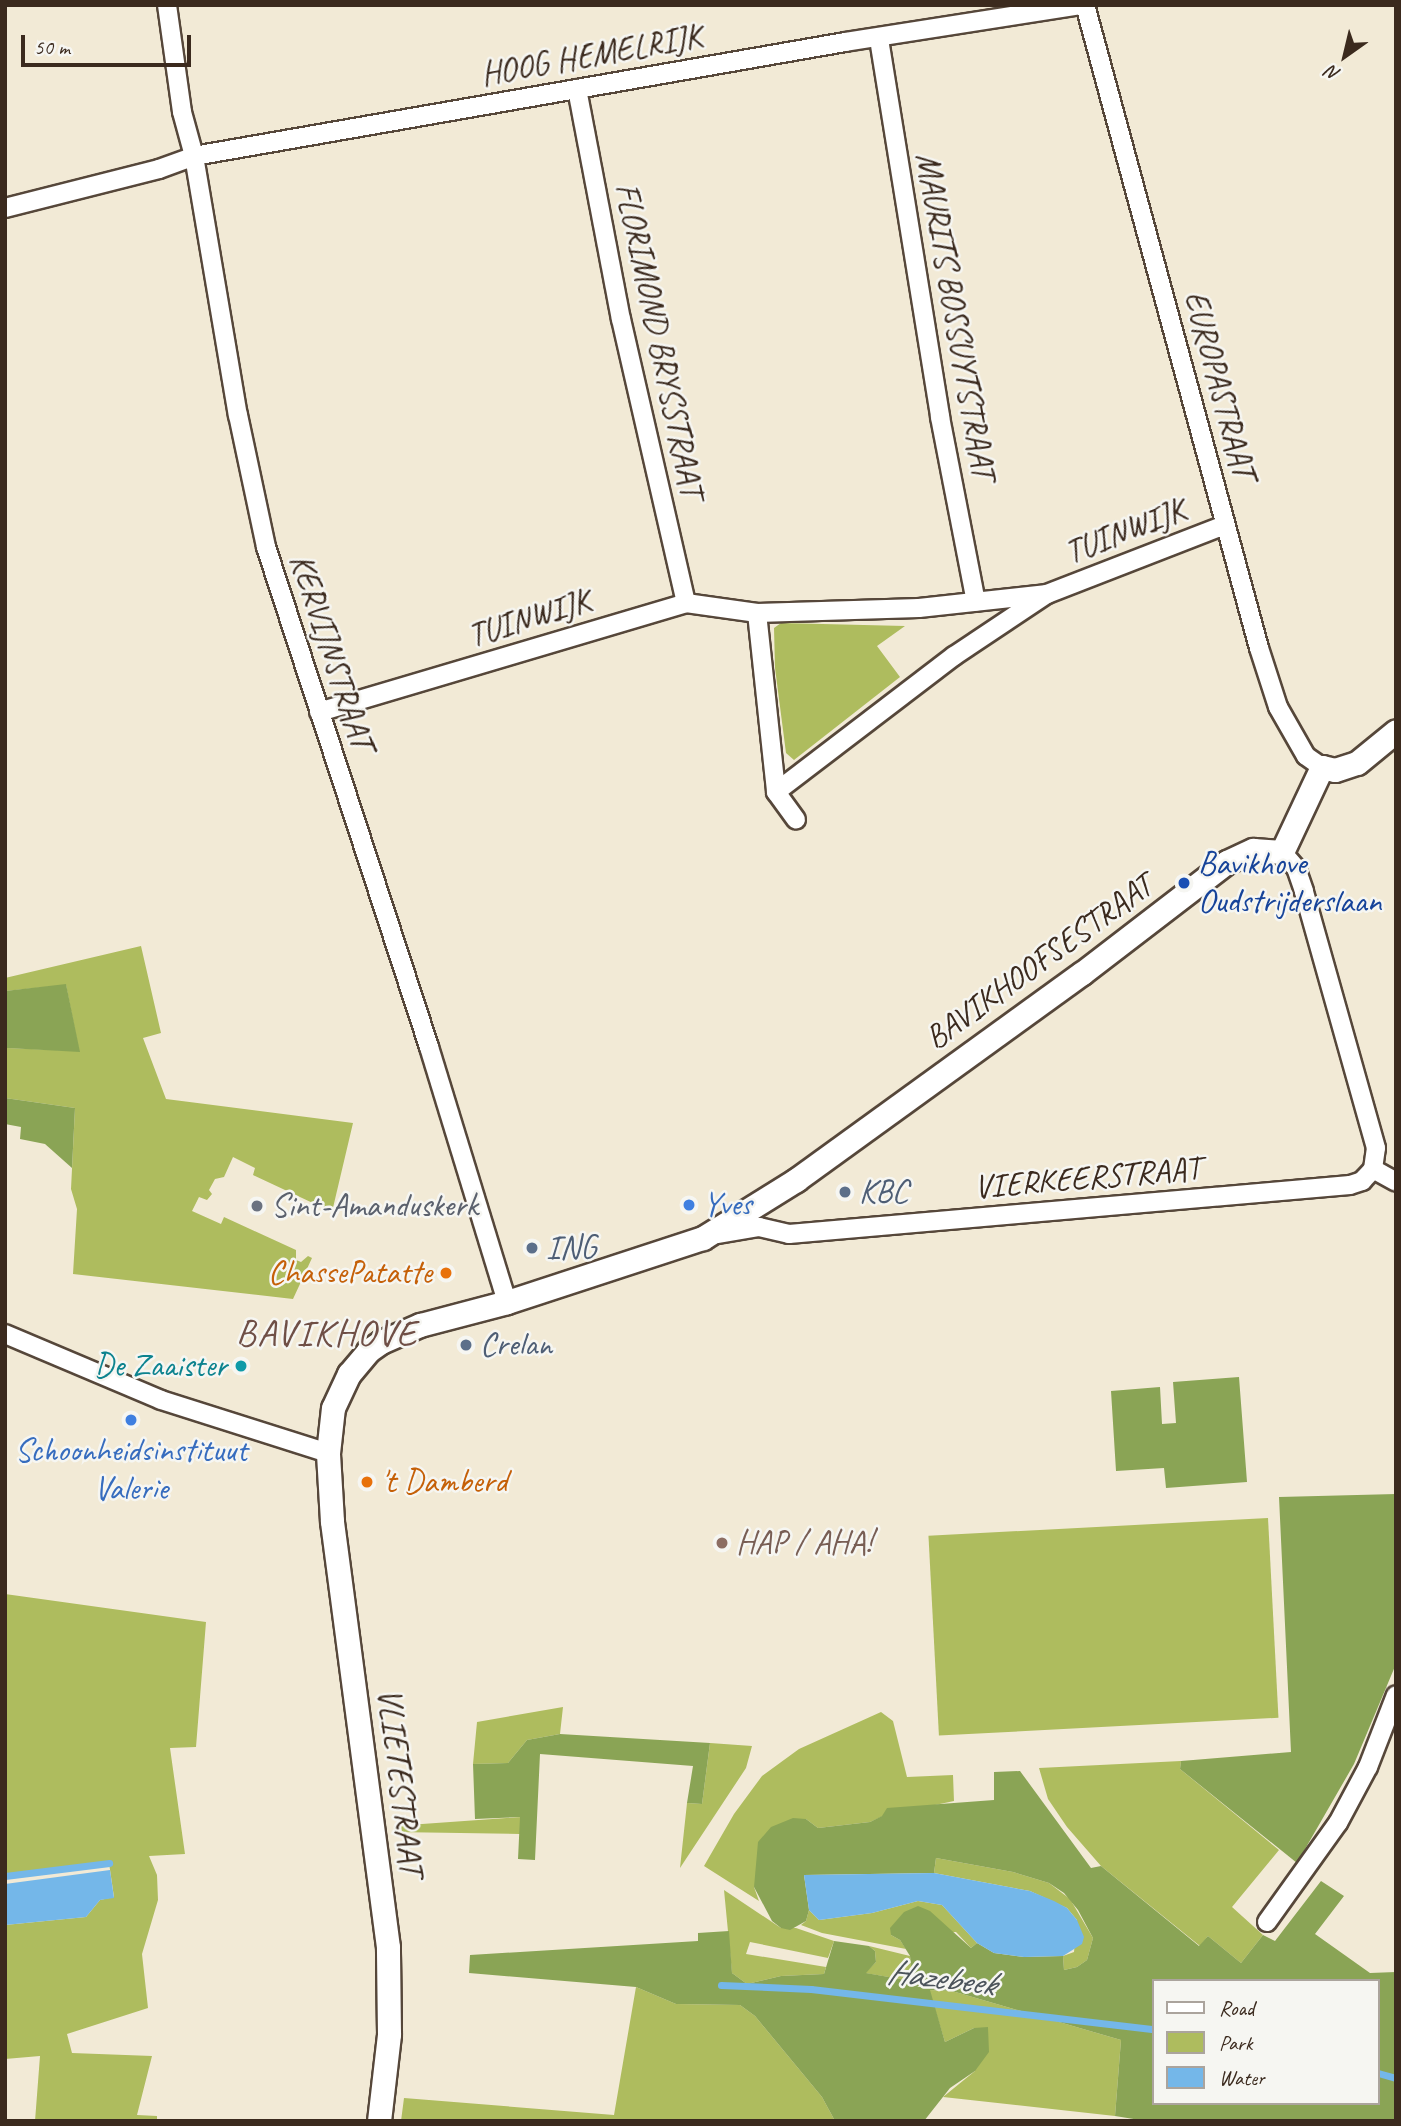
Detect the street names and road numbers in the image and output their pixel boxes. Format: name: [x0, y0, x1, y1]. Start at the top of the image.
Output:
street label: HOOG HEMELRIJK: [477, 17, 705, 95]
street label: MAURITS BOSSUYTSTRAAT: [907, 150, 1003, 482]
street label: FLORIMOND BRYSSTRAAT: [606, 179, 712, 501]
street label: EUROPASTRAAT: [1175, 287, 1263, 483]
street label: TUINWIJK: [1059, 491, 1191, 573]
street label: KERVIJNSTRAAT: [281, 549, 381, 755]
street label: TUINWIJK: [463, 582, 595, 656]
street label: BAVIKHOOFSESTRAAT: [917, 866, 1161, 1058]
street label: VIERKEERSTRAAT: [972, 1148, 1202, 1208]
street label: VLIETESTRAAT: [369, 1686, 431, 1878]

